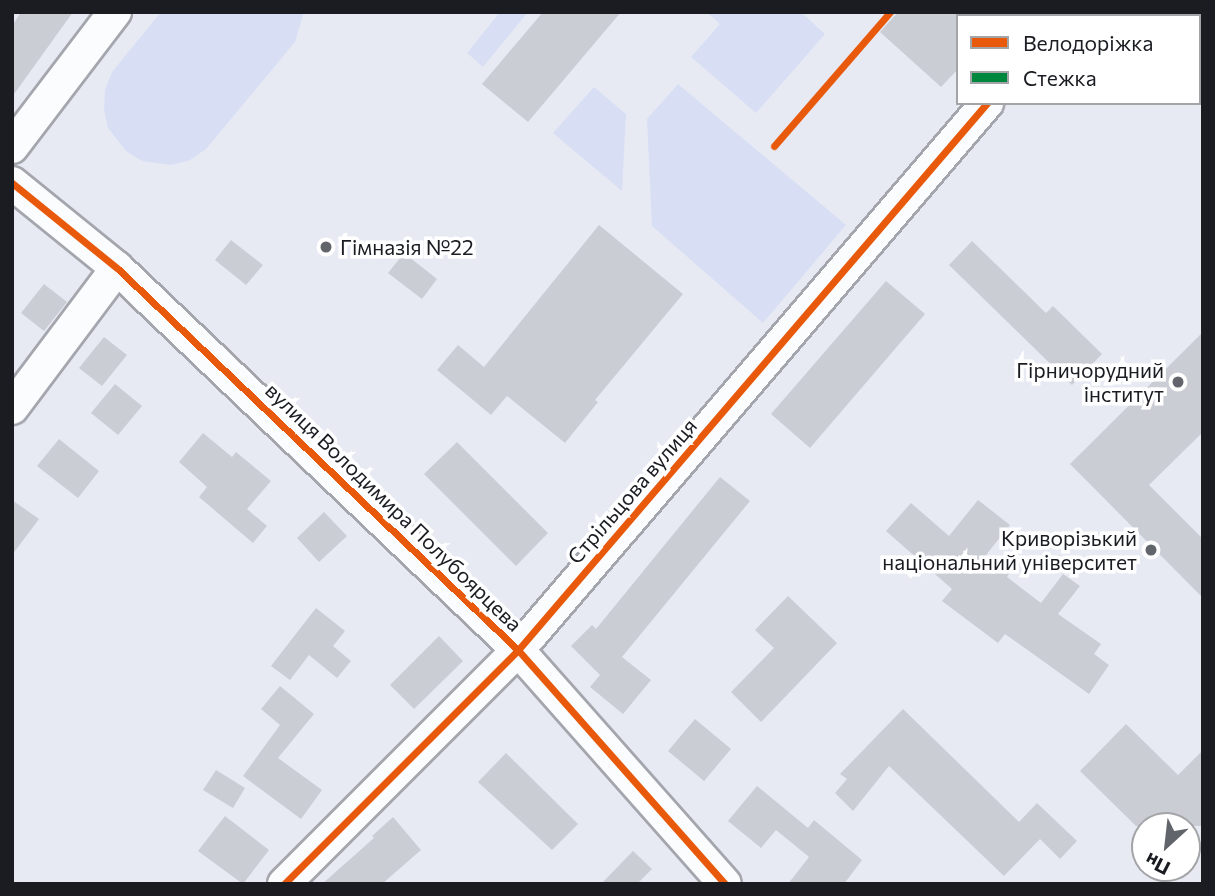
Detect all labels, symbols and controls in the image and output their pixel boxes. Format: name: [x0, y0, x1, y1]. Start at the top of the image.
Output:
legend: [956, 14, 1201, 105]
text: Велодоріжка: [1023, 30, 1153, 55]
text: Стежка: [1023, 65, 1097, 90]
place label: Гімназія №22: [340, 234, 474, 260]
marker: Гімназія №22: [318, 239, 334, 255]
place label: Гірничорудний інститут: [1016, 357, 1164, 407]
marker: Гірничорудний інститут: [1170, 374, 1186, 390]
street label: вулиця Володимира Полубоярцева: [261, 378, 527, 636]
street label: Стрільцова вулиця: [562, 413, 702, 569]
place label: Криворізький національний університет: [882, 525, 1137, 575]
marker: Криворізький національний університет: [1143, 542, 1159, 558]
north arrow: [1131, 812, 1201, 882]
text: Пн: [1141, 848, 1174, 880]

